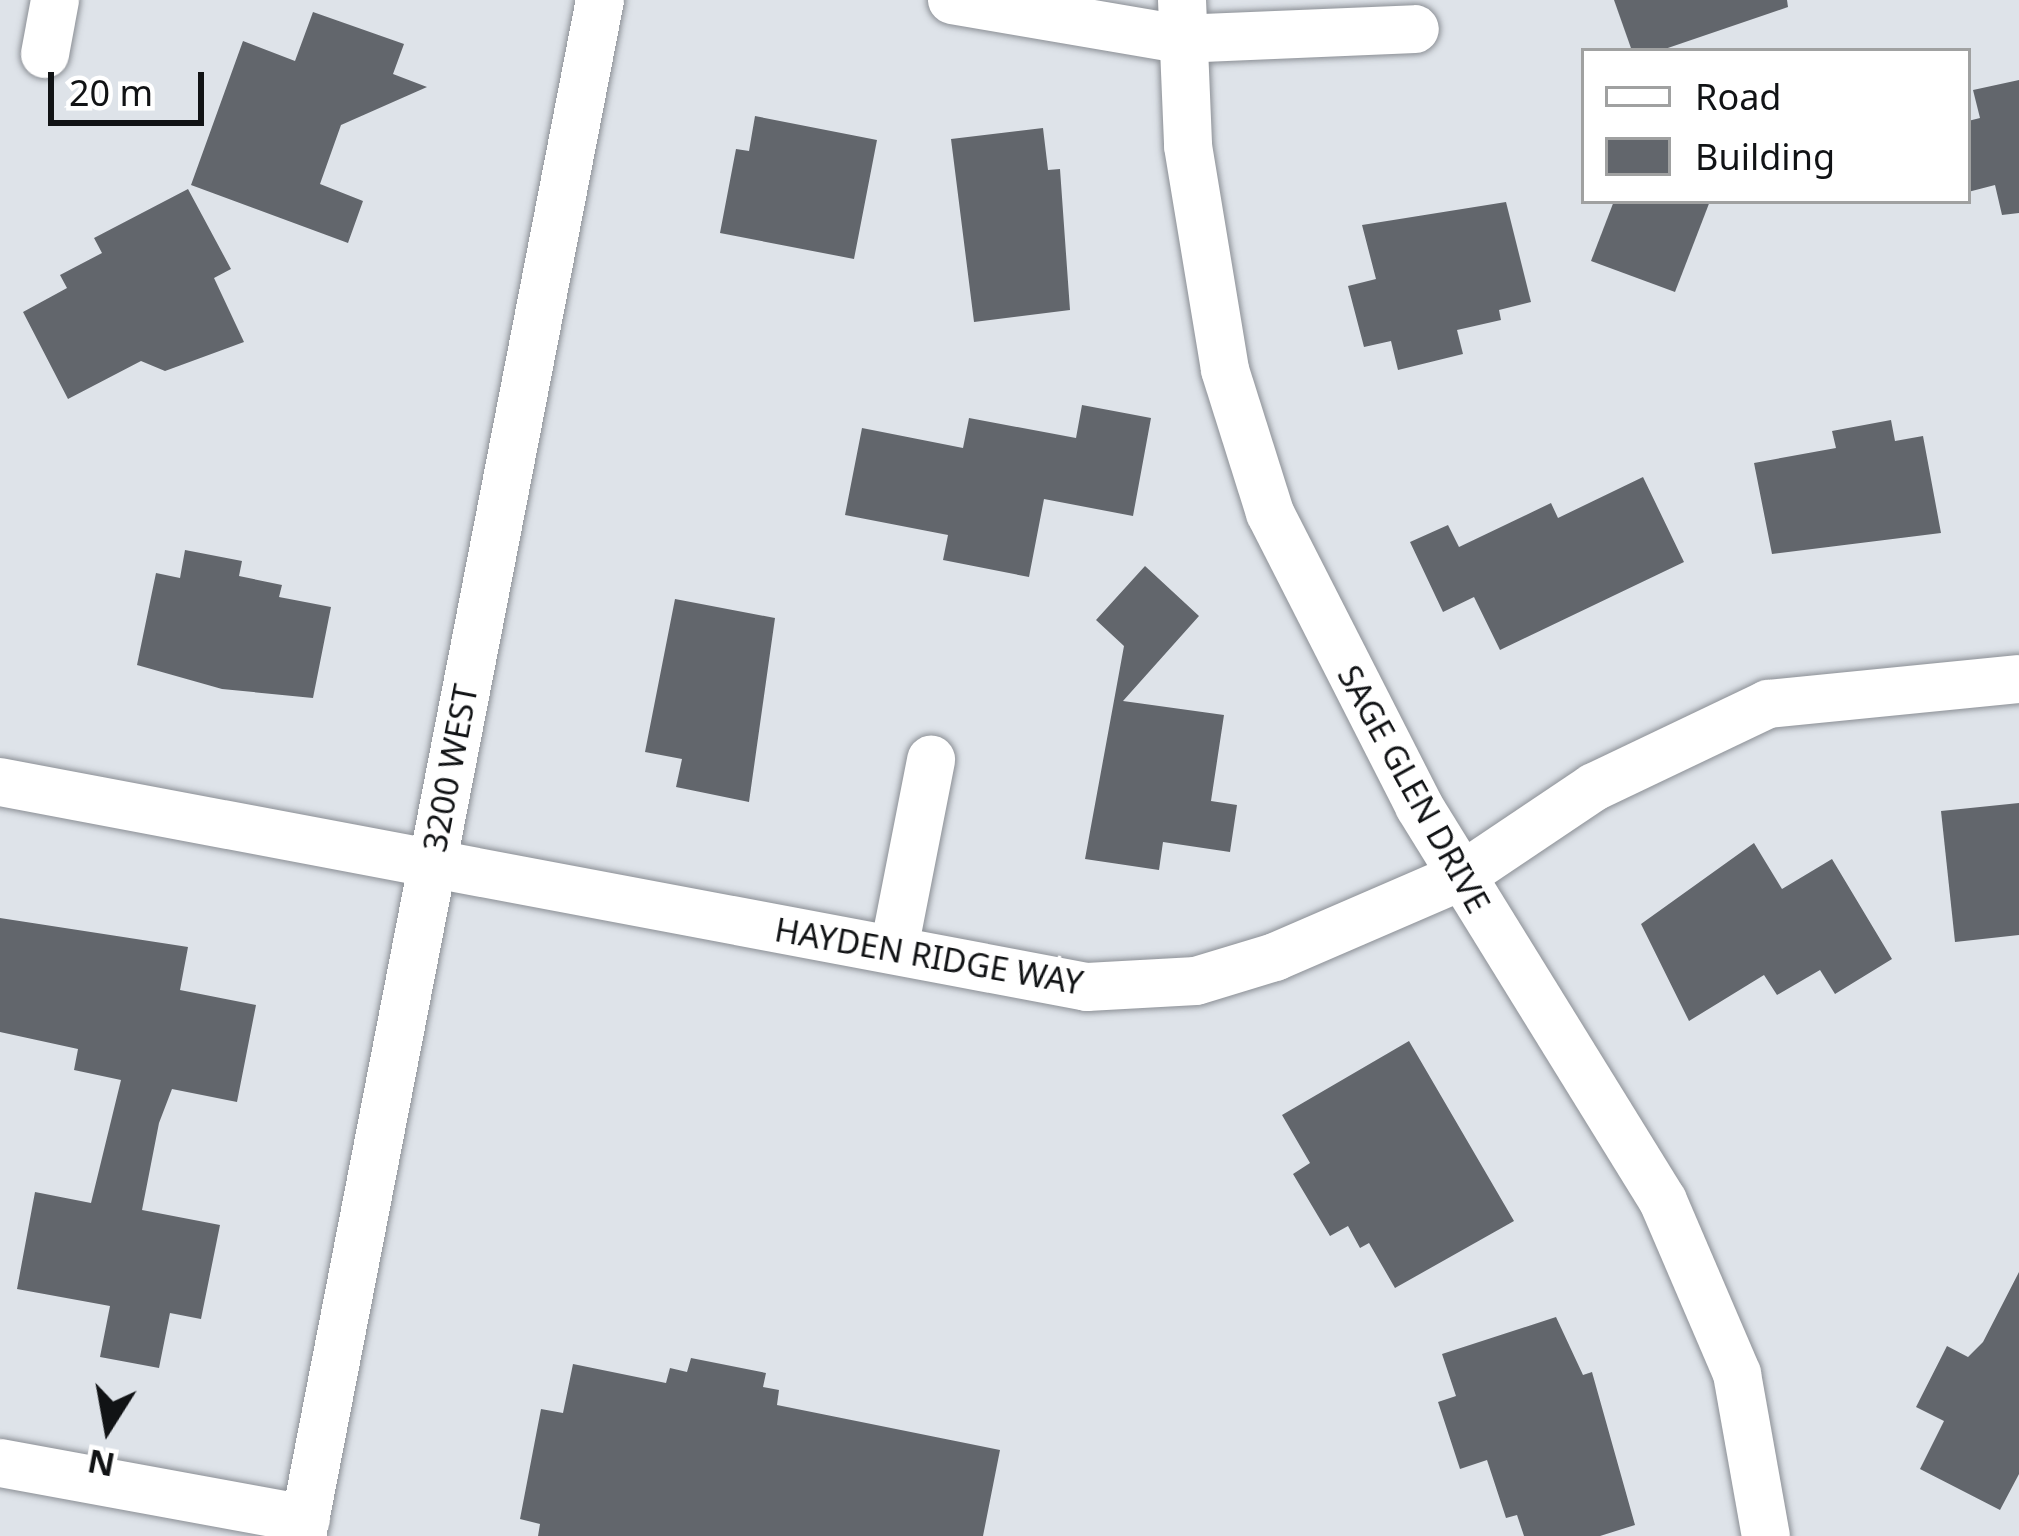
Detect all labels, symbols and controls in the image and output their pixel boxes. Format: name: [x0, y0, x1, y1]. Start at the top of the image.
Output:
scale bar: [54, 48, 210, 122]
legend: [1581, 48, 1971, 204]
text: 20 m: [69, 68, 153, 117]
text: Road: [1695, 72, 1782, 121]
text: Building: [1695, 132, 1835, 181]
street label: SAGE GLEN DRIVE: [1330, 658, 1498, 920]
street label: 3200 WEST: [414, 681, 486, 855]
street label: HAYDEN RIDGE WAY: [772, 909, 1086, 1003]
north arrow: [48, 1368, 168, 1488]
text: N: [84, 1439, 119, 1488]

